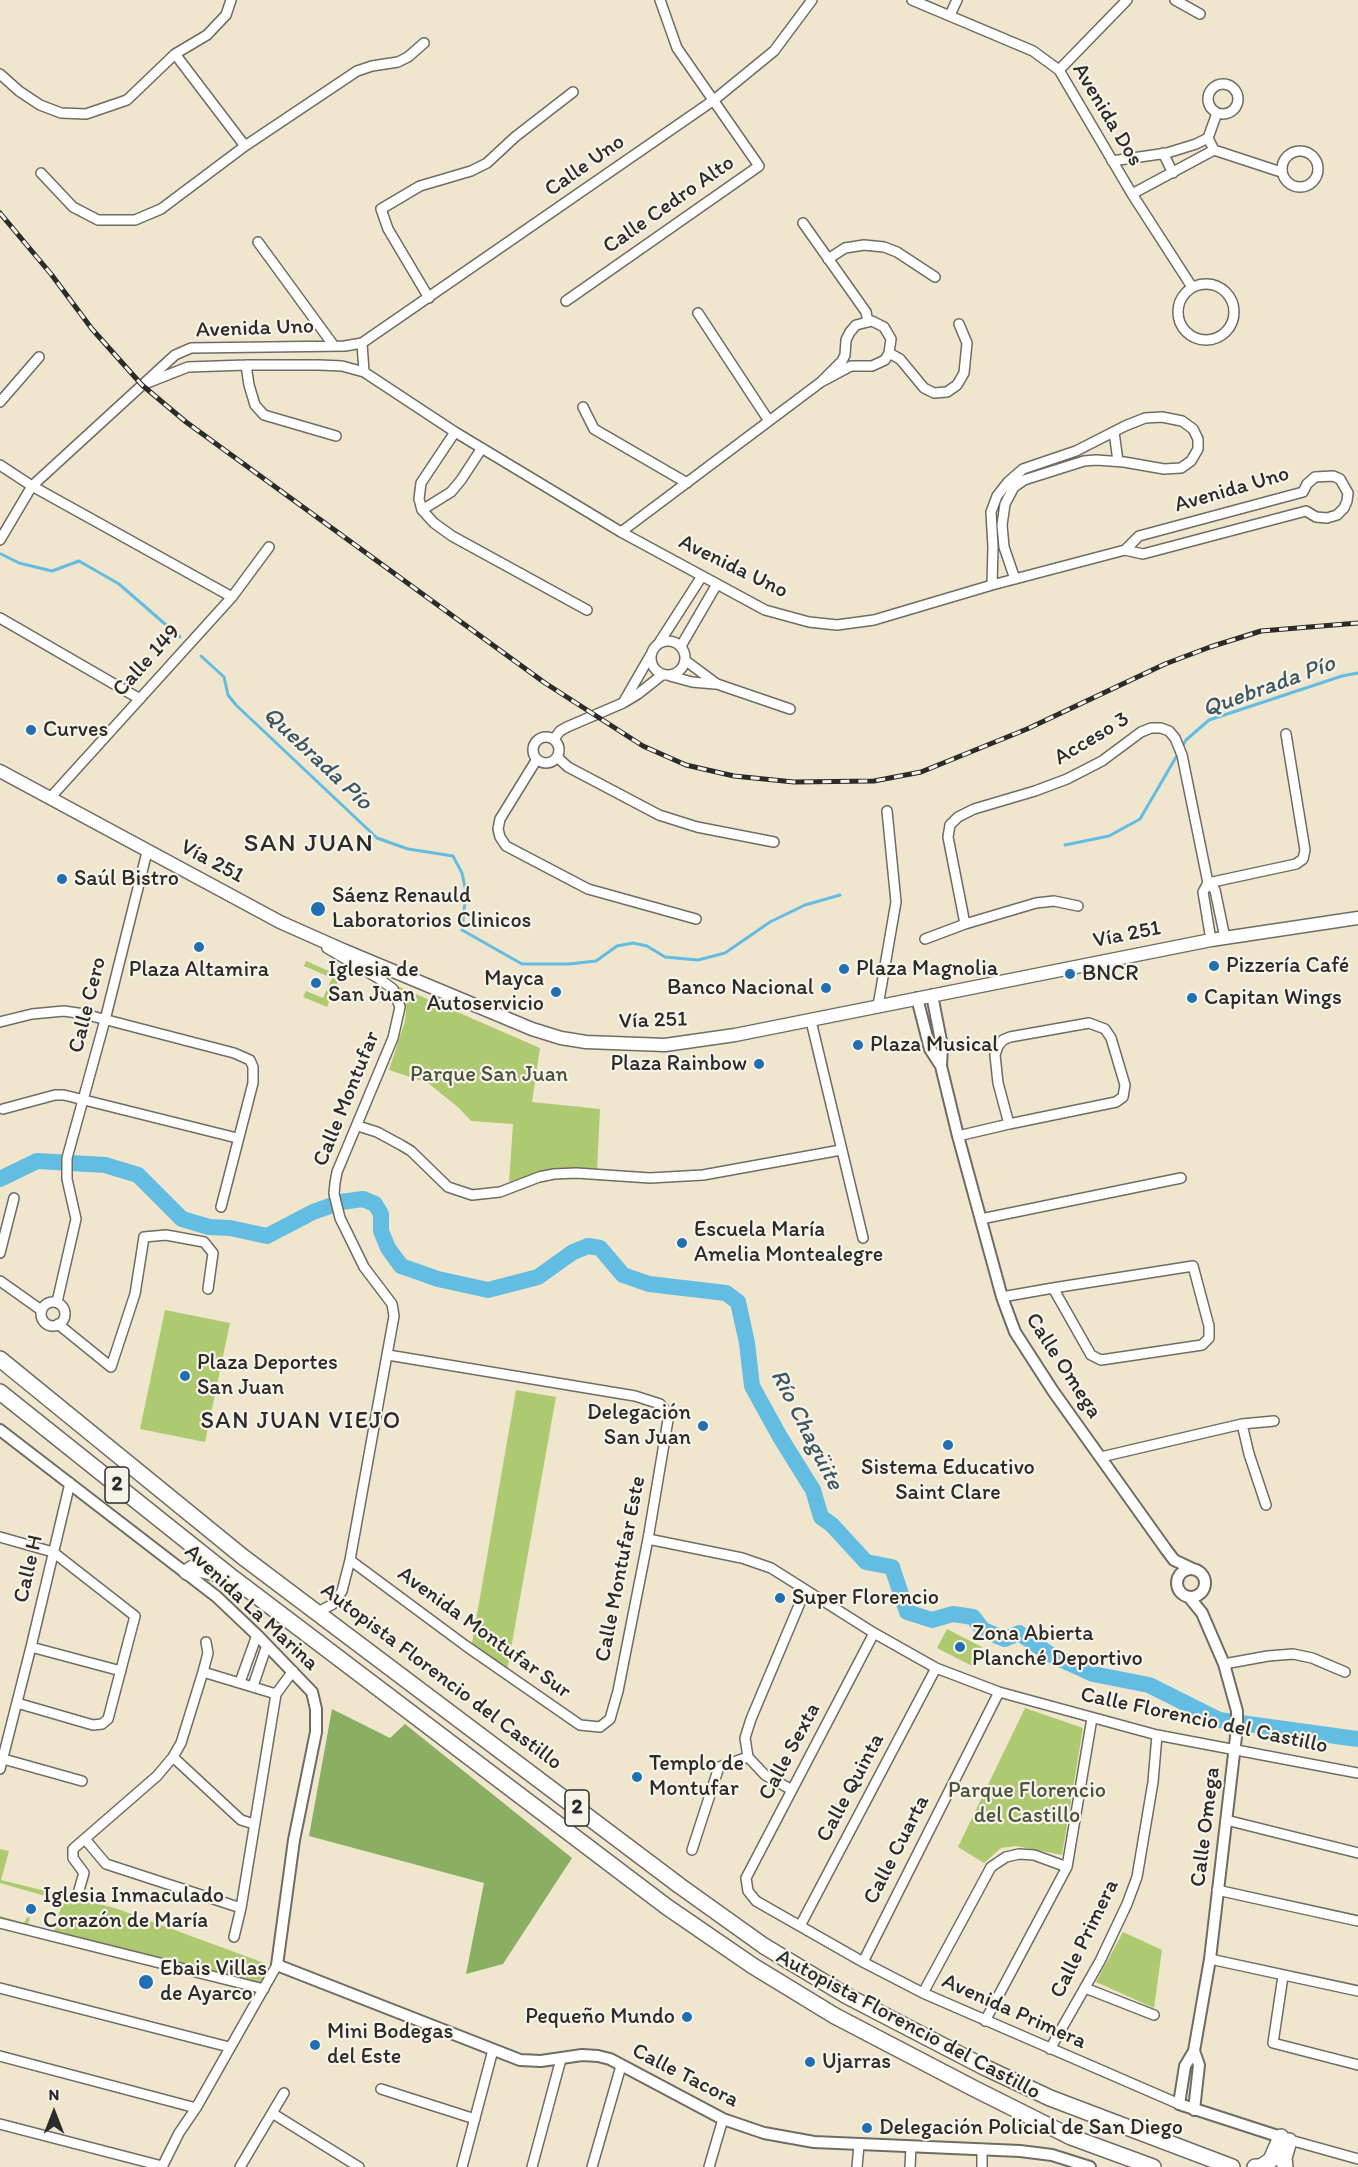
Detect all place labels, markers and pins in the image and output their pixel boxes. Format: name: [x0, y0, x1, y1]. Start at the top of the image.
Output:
place label: Curves: [43, 717, 108, 743]
marker: Curves: [24, 723, 38, 737]
place label: Saúl Bistro: [74, 866, 179, 892]
marker: Saúl Bistro: [55, 872, 69, 886]
place label: Sáenz Renauld Laboratorios Clinicos: [332, 883, 531, 934]
marker: Sáenz Renauld Laboratorios Clinicos: [309, 900, 327, 918]
marker: Plaza Altamira: [192, 940, 206, 954]
place label: Pizzería Café: [1226, 953, 1349, 979]
place label: Plaza Magnolia: [856, 956, 998, 982]
place label: Plaza Altamira: [129, 957, 269, 983]
place label: Iglesia de San Juan: [328, 957, 419, 1008]
marker: Pizzería Café: [1207, 959, 1221, 973]
place label: BNCR: [1082, 961, 1138, 987]
marker: Plaza Magnolia: [837, 962, 851, 976]
place label: Mayca Autoservicio: [427, 966, 544, 1017]
marker: BNCR: [1063, 967, 1077, 981]
place label: Banco Nacional: [667, 975, 814, 1001]
marker: Iglesia de San Juan: [309, 976, 323, 990]
marker: Banco Nacional: [819, 981, 833, 995]
marker: Mayca Autoservicio: [549, 985, 563, 999]
place label: Capitan Wings: [1204, 985, 1342, 1011]
marker: Capitan Wings: [1185, 991, 1199, 1005]
place label: Plaza Musical: [870, 1032, 999, 1058]
marker: Plaza Musical: [851, 1038, 865, 1052]
place label: Plaza Rainbow: [611, 1051, 747, 1077]
marker: Plaza Rainbow: [752, 1057, 766, 1071]
place label: Escuela María Amelia Montealegre: [694, 1217, 883, 1268]
marker: Escuela María Amelia Montealegre: [675, 1236, 689, 1250]
place label: Plaza Deportes San Juan: [197, 1350, 338, 1402]
marker: Plaza Deportes San Juan: [178, 1369, 192, 1383]
place label: Delegación San Juan: [587, 1400, 691, 1452]
marker: Delegación San Juan: [696, 1419, 710, 1433]
marker: Sistema Educativo Saint Clare: [941, 1438, 955, 1452]
place label: Sistema Educativo Saint Clare: [861, 1455, 1035, 1506]
place label: Super Florencio: [792, 1585, 939, 1611]
marker: Super Florencio: [773, 1591, 787, 1605]
place label: Zona Abierta Planché Deportivo: [972, 1621, 1143, 1672]
marker: Zona Abierta Planché Deportivo: [953, 1640, 967, 1654]
place label: Templo de Montufar: [649, 1751, 744, 1802]
marker: Templo de Montufar: [630, 1770, 644, 1784]
place label: Iglesia Inmaculado Corazón de María: [43, 1883, 224, 1934]
marker: Iglesia Inmaculado Corazón de María: [24, 1902, 38, 1916]
place label: Ebais Villas de Ayarco: [160, 1956, 267, 2008]
marker: Ebais Villas de Ayarco: [137, 1973, 155, 1991]
place label: Pequeño Mundo: [525, 2004, 675, 2030]
marker: Pequeño Mundo: [680, 2010, 694, 2024]
place label: Mini Bodegas del Este: [327, 2019, 453, 2070]
marker: Mini Bodegas del Este: [308, 2038, 322, 2052]
place label: Ujarras: [822, 2049, 891, 2075]
marker: Ujarras: [803, 2055, 817, 2069]
place label: Delegación Policial de San Diego: [879, 2115, 1183, 2141]
marker: Delegación Policial de San Diego: [860, 2121, 874, 2135]

